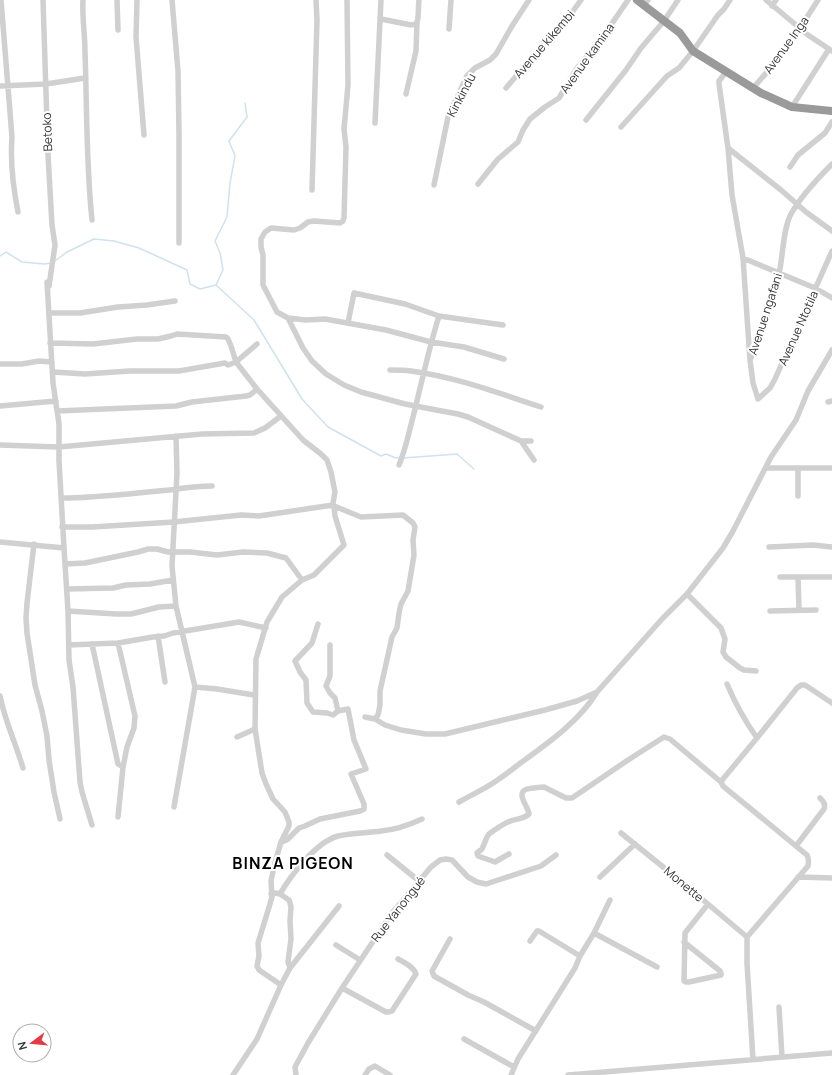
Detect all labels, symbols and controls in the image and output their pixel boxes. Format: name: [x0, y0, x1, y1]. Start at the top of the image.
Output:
street label: Avenue kikembi: [510, 6, 578, 82]
street label: Avenue Inga: [759, 13, 813, 77]
street label: Avenue kamina: [556, 19, 618, 97]
street label: Kinkindu: [442, 70, 480, 120]
street label: Betoko: [38, 112, 56, 152]
street label: Avenue ngafani: [744, 271, 786, 357]
street label: Avenue Ntotila: [774, 288, 822, 368]
district label: BINZA PIGEON: [232, 852, 354, 874]
street label: Monette: [660, 862, 708, 906]
street label: Rue Yanongué: [367, 873, 429, 945]
north arrow: [12, 1023, 52, 1063]
text: N: [14, 1040, 30, 1052]

